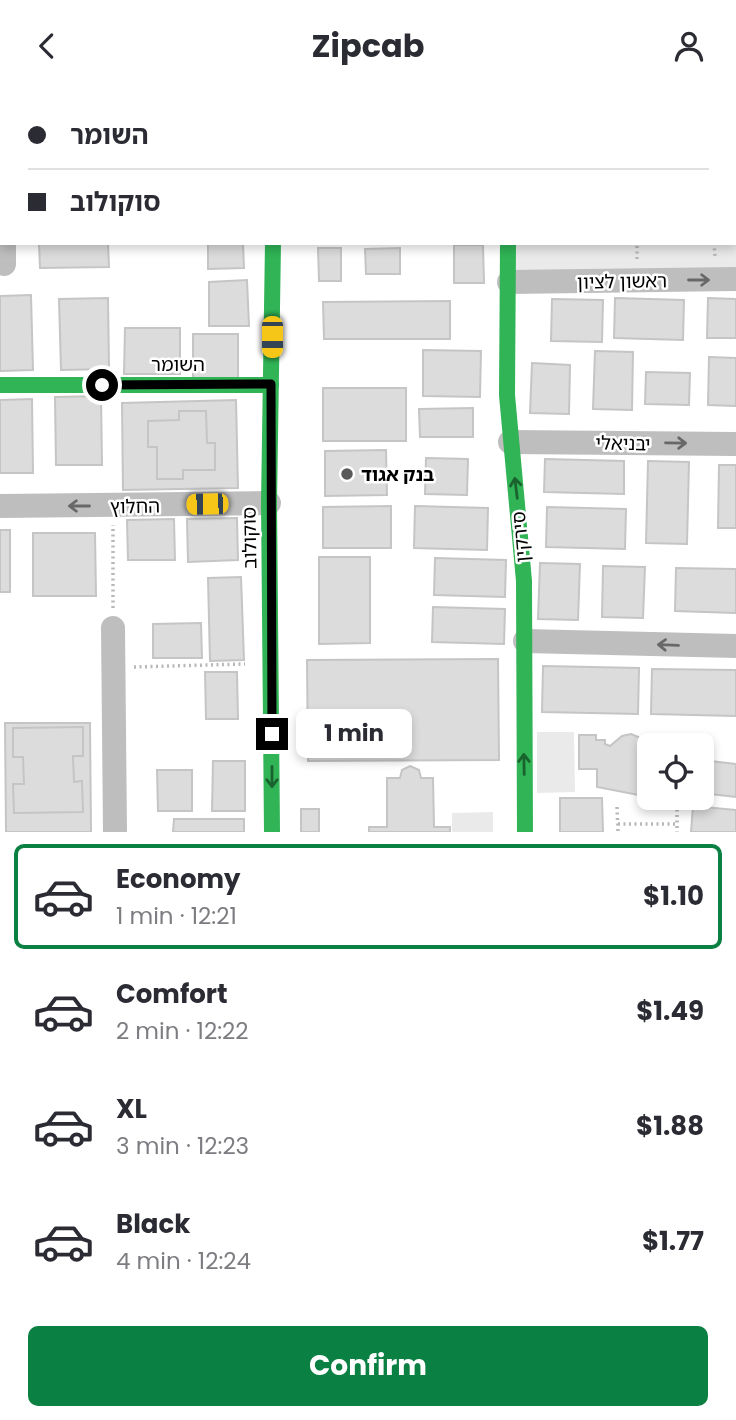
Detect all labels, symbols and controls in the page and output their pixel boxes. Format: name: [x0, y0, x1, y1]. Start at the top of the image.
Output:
text: Zipcab: [311, 23, 425, 68]
icon: back: [28, 27, 66, 65]
icon: person: [670, 27, 708, 65]
text: השומר: [70, 117, 149, 153]
text: סוקולוב: [70, 184, 161, 220]
street label: ראשון לציון: [577, 267, 667, 296]
one-way arrow: [688, 273, 711, 287]
car: [262, 316, 283, 358]
street label: השומר: [151, 351, 205, 378]
route start: [86, 369, 118, 401]
street label: יבניאלי: [595, 430, 651, 457]
one-way arrow: [664, 437, 687, 450]
place label: בנק אגוד: [361, 461, 434, 488]
marker: בנק אגוד: [339, 466, 355, 482]
one-way arrow: [509, 477, 522, 500]
street label: החלוץ: [110, 493, 160, 520]
car: [186, 493, 229, 515]
one-way arrow: [67, 500, 90, 513]
street label: סוקולוב: [235, 507, 264, 569]
street label: סירקין: [505, 510, 536, 564]
one-way arrow: [657, 638, 680, 651]
callout: 1 min: [296, 709, 412, 759]
text: 1 min: [324, 717, 384, 749]
route end: [256, 718, 288, 750]
map controls: [637, 733, 714, 810]
button: locate: [637, 733, 714, 810]
one-way arrow: [517, 753, 531, 776]
one-way arrow: [265, 765, 279, 788]
text: Economy: [116, 861, 240, 897]
icon: car: [32, 865, 95, 928]
text: $1.10: [643, 878, 704, 914]
text: 1 min · 12:21: [116, 900, 237, 932]
text: Comfort: [116, 976, 228, 1012]
icon: car: [32, 980, 95, 1043]
text: $1.49: [636, 993, 704, 1029]
text: 2 min · 12:22: [116, 1015, 249, 1047]
text: XL: [116, 1091, 147, 1127]
icon: car: [32, 1095, 95, 1158]
text: $1.88: [636, 1108, 704, 1144]
text: 3 min · 12:23: [116, 1130, 249, 1162]
text: Black: [116, 1206, 190, 1242]
icon: car: [32, 1210, 95, 1273]
text: $1.77: [642, 1223, 704, 1259]
text: 4 min · 12:24: [116, 1245, 251, 1277]
button: Confirm: [28, 1326, 708, 1406]

